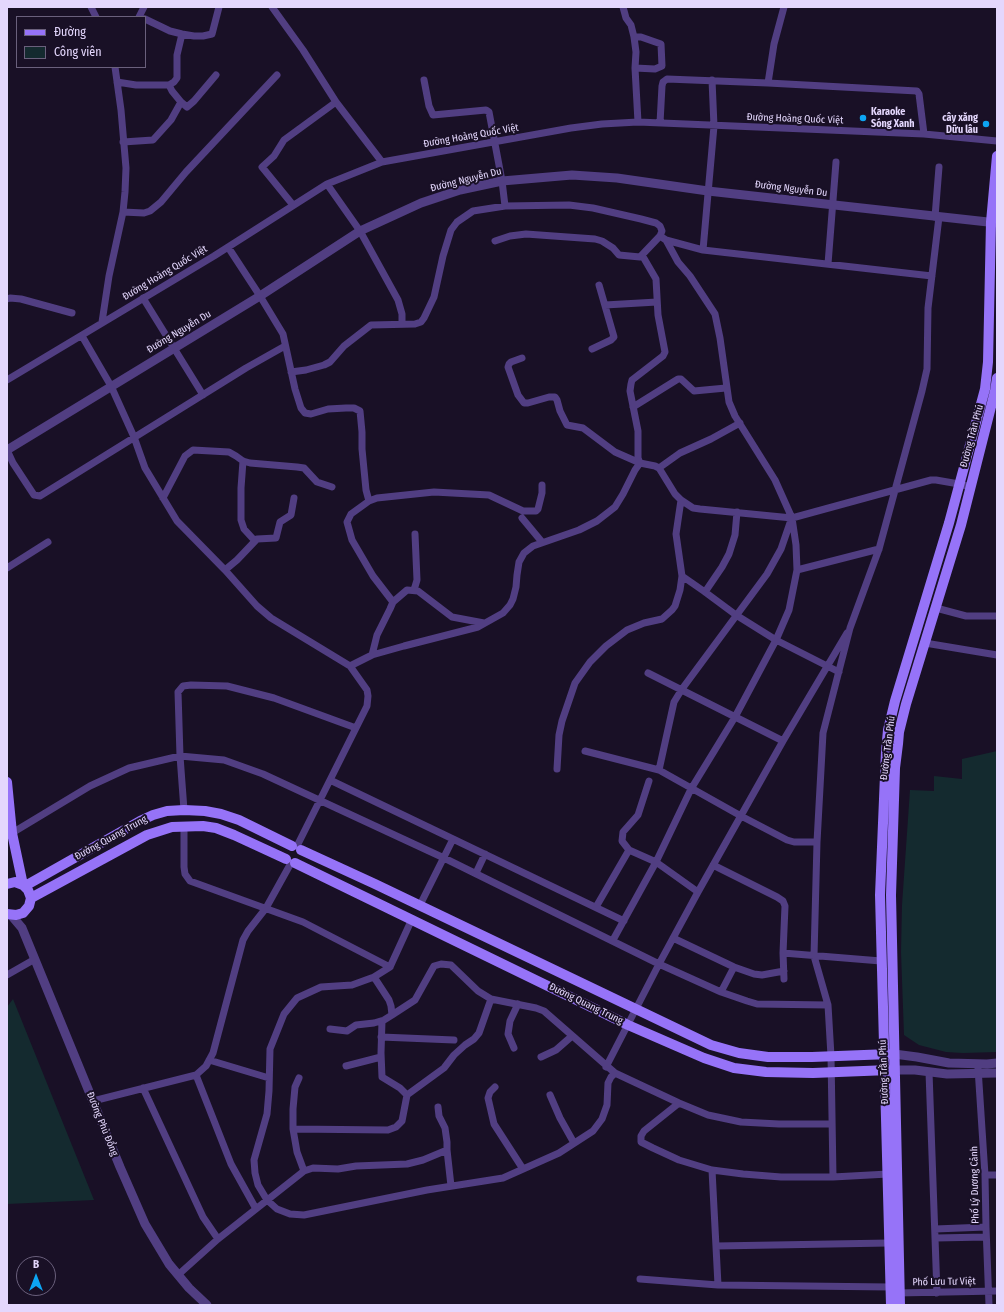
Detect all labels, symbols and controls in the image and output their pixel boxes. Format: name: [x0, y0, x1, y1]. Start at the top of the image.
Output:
legend: [16, 16, 146, 68]
text: Đường: [54, 25, 86, 39]
text: Công viên: [54, 45, 102, 59]
place label: Karaoke Sóng Xanh: [871, 106, 914, 130]
street label: Đường Hoàng Quốc Việt: [746, 111, 844, 127]
place label: cây xăng Dữu lâu: [942, 112, 978, 136]
marker: Karaoke Sóng Xanh: [858, 113, 868, 123]
marker: cây xăng Dữu lâu: [981, 119, 991, 129]
street label: Đường Hoàng Quốc Việt: [422, 122, 520, 150]
street label: Đường Nguyễn Du: [429, 165, 503, 195]
street label: Đường Nguyễn Du: [754, 179, 828, 199]
street label: Đường Hoàng Quốc Việt: [120, 243, 210, 303]
street label: Đường Nguyễn Du: [145, 308, 213, 356]
street label: Đường Trần Phú: [958, 403, 986, 469]
street label: Đường Trần Phú: [878, 715, 898, 781]
street label: Đường Quang Trung: [73, 813, 149, 863]
street label: Đường Quang Trung: [547, 981, 625, 1027]
street label: Đường Trần Phú: [877, 1040, 891, 1104]
street label: Đường Phù Đổng: [84, 1090, 120, 1158]
street label: Phố Lý Dương Cảnh: [968, 1146, 982, 1224]
north arrow: [16, 1256, 56, 1296]
text: B: [33, 1258, 39, 1271]
street label: Phố Lưu Tư Việt: [912, 1275, 976, 1289]

